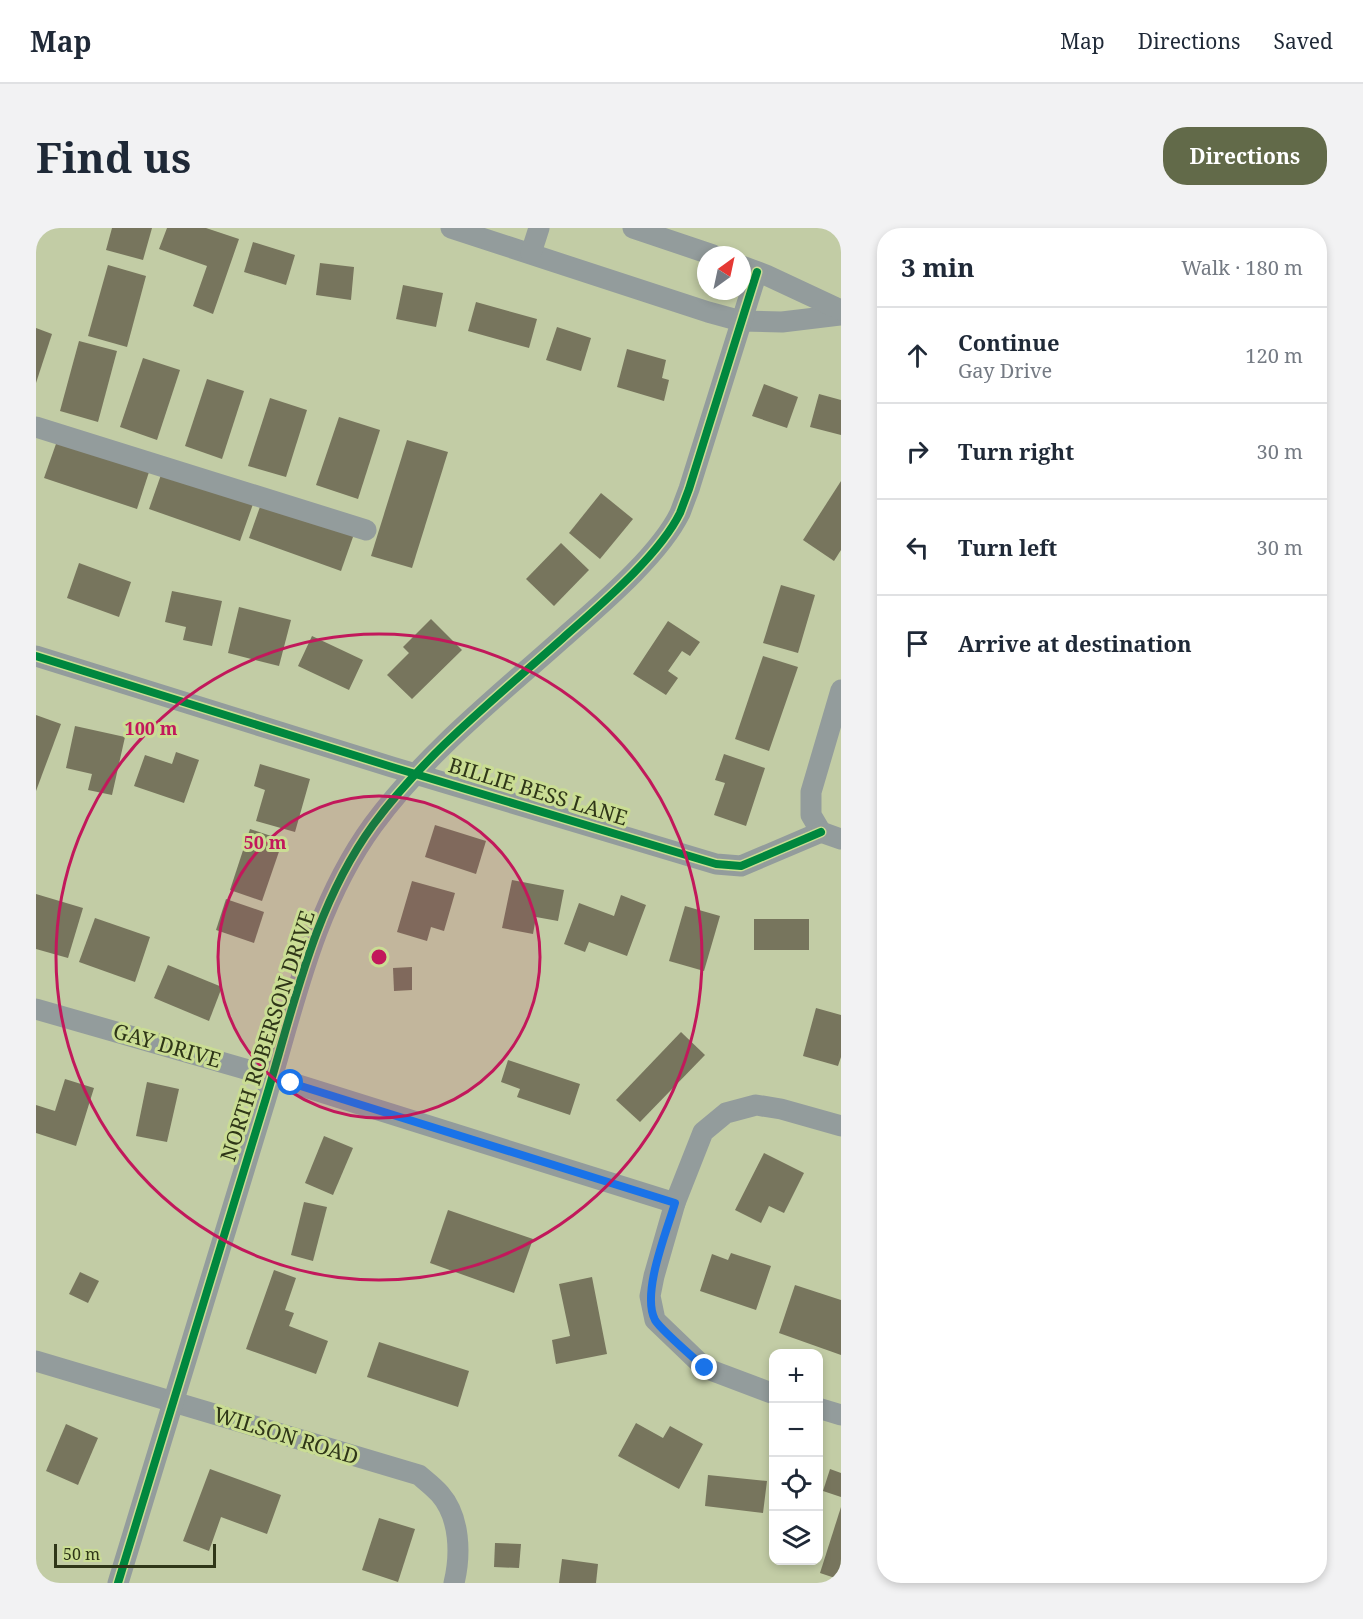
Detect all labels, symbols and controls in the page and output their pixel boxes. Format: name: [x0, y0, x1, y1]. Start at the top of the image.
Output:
text: Map: [30, 22, 92, 60]
text: Map: [1060, 27, 1105, 55]
text: Directions: [1138, 27, 1240, 55]
text: Saved: [1273, 27, 1333, 55]
button: Directions: [1163, 127, 1327, 185]
text: Find us: [36, 128, 191, 185]
north arrow: [697, 246, 751, 300]
text: 3 min: [901, 249, 975, 285]
text: Walk · 180 m: [1181, 254, 1303, 281]
text: Continue: [958, 327, 1060, 357]
icon: ahead: [901, 339, 934, 372]
text: 120 m: [1245, 342, 1303, 369]
text: Gay Drive: [958, 357, 1052, 384]
icon: right: [901, 435, 934, 468]
text: Turn right: [958, 436, 1074, 466]
text: 30 m: [1257, 438, 1303, 465]
icon: left: [901, 531, 934, 564]
text: Turn left: [958, 532, 1057, 562]
text: 30 m: [1257, 534, 1303, 561]
icon: arrive: [901, 627, 934, 660]
text: Arrive at destination: [958, 628, 1192, 658]
text: 100 m: [125, 716, 178, 740]
street label: BILLIE BESS LANE: [445, 750, 631, 832]
text: 50 m: [244, 830, 287, 854]
street label: NORTH ROBERSON DRIVE: [213, 907, 321, 1165]
centre of rings: [369, 947, 389, 967]
street label: GAY DRIVE: [110, 1016, 224, 1074]
route start: [277, 1069, 303, 1095]
map controls: [769, 1349, 823, 1565]
button: +: [769, 1349, 823, 1403]
route end: [691, 1354, 717, 1380]
street label: WILSON ROAD: [211, 1400, 362, 1470]
button: −: [769, 1403, 823, 1457]
button: locate: [769, 1457, 823, 1511]
button: layers: [769, 1511, 823, 1565]
scale bar: [54, 1541, 216, 1568]
text: 50 m: [63, 1543, 100, 1565]

